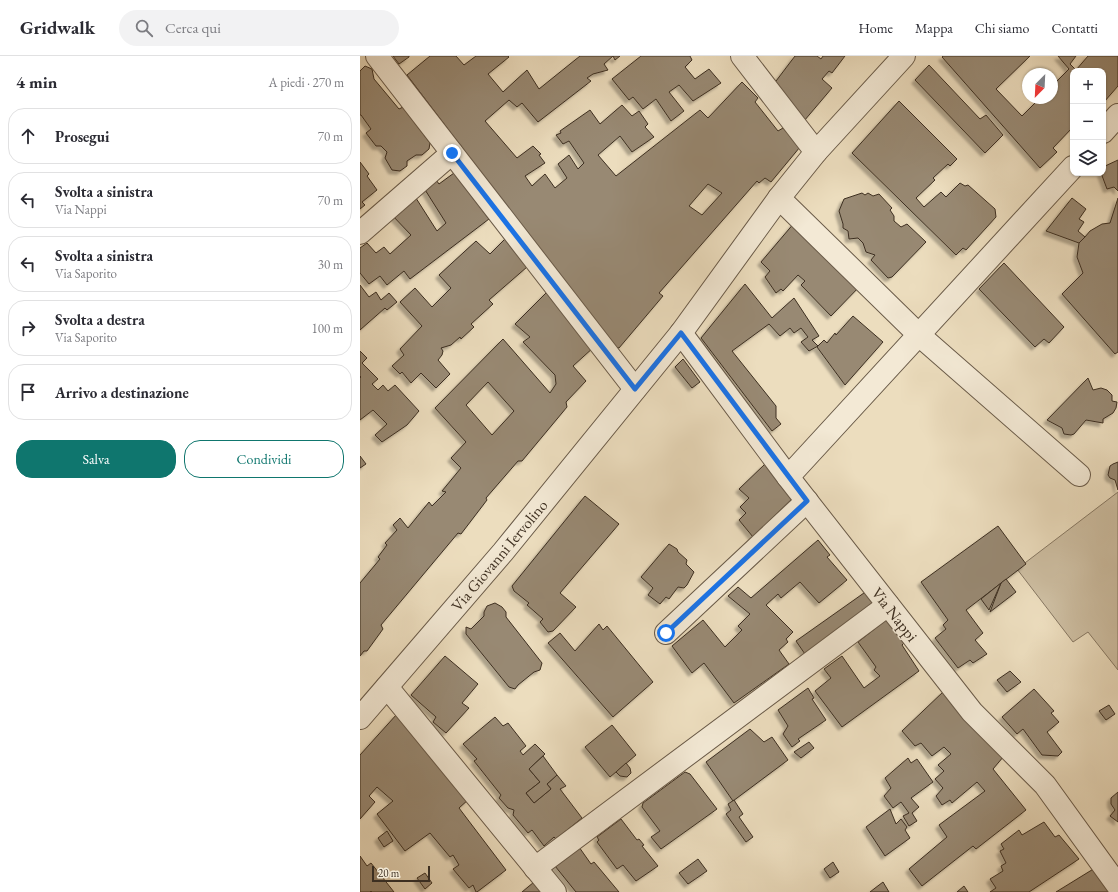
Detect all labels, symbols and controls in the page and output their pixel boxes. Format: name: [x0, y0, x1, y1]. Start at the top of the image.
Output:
search box: [119, 10, 399, 46]
text: Gridwalk: [20, 15, 95, 40]
icon: search: [133, 17, 155, 39]
text: Cerca qui: [165, 18, 221, 37]
text: Home: [858, 19, 893, 37]
text: Mappa: [915, 19, 953, 37]
text: Chi siamo: [975, 19, 1030, 37]
text: Contatti: [1052, 19, 1098, 37]
north arrow: [1022, 68, 1058, 104]
map controls: [1070, 68, 1106, 176]
button: +: [1070, 68, 1106, 104]
text: 4 min: [16, 71, 57, 93]
text: A piedi · 270 m: [269, 74, 344, 91]
button: −: [1070, 104, 1106, 140]
icon: ahead: [17, 125, 39, 147]
text: Prosegui: [55, 127, 110, 146]
text: 70 m: [318, 128, 343, 145]
button: layers: [1070, 140, 1106, 176]
route end: [443, 144, 461, 162]
text: Svolta a sinistra: [55, 182, 153, 201]
icon: left: [17, 189, 39, 211]
text: 70 m: [318, 192, 343, 209]
text: Via Nappi: [55, 201, 107, 218]
text: Svolta a sinistra: [55, 246, 153, 265]
icon: left: [17, 253, 39, 275]
text: 30 m: [318, 256, 343, 273]
text: Via Saporito: [55, 265, 117, 282]
text: Svolta a destra: [55, 310, 145, 329]
icon: right: [17, 317, 39, 339]
text: 100 m: [312, 320, 343, 337]
text: Via Saporito: [55, 329, 117, 346]
icon: arrive: [17, 381, 39, 403]
text: Arrivo a destinazione: [55, 383, 189, 402]
button: Salva: [16, 440, 176, 478]
button: Condividi: [184, 440, 344, 478]
street label: Via Giovanni Iervolino: [446, 495, 552, 616]
street label: Via Nappi: [867, 583, 922, 646]
route start: [657, 624, 675, 642]
scale bar: [372, 864, 430, 883]
text: 20 m: [378, 866, 399, 880]

